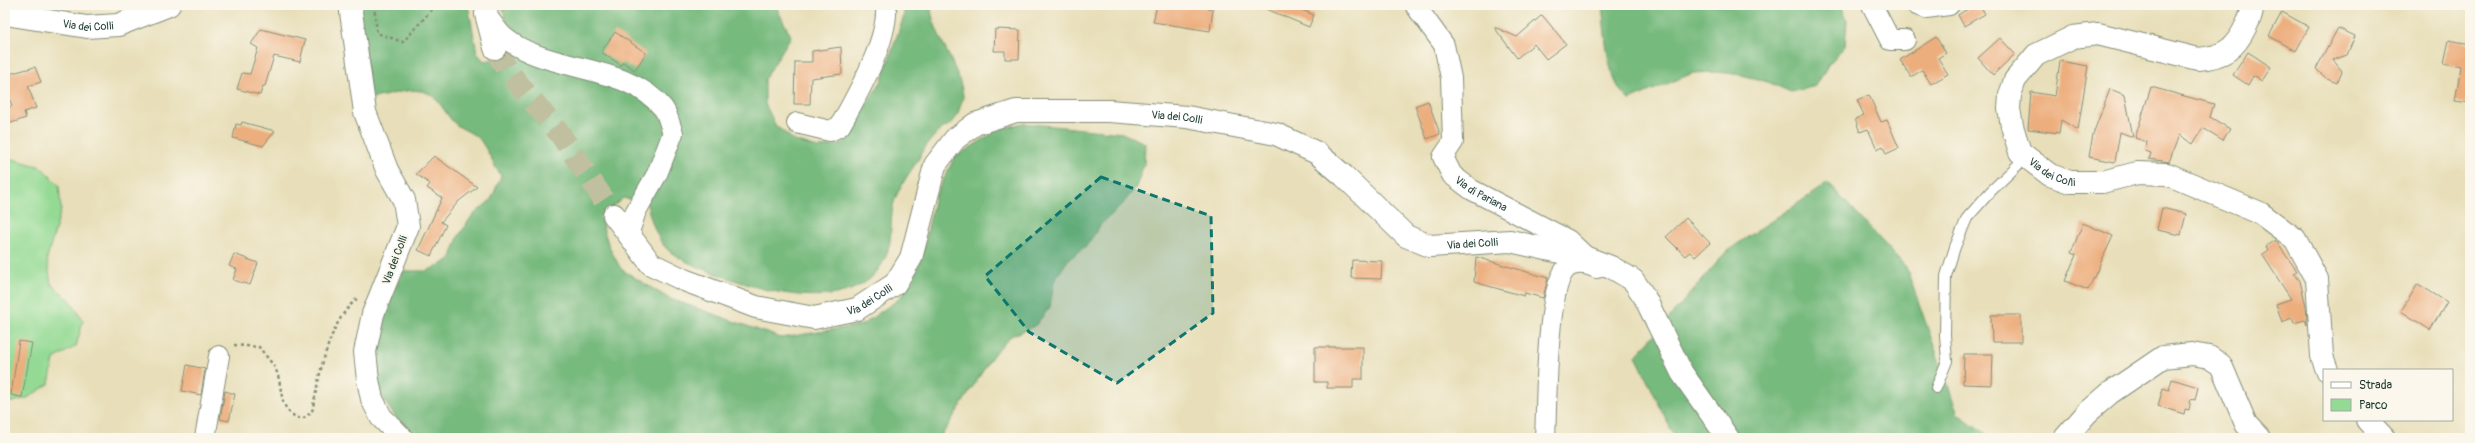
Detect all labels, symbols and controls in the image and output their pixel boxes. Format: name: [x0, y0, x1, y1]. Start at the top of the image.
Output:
street label: Via dei Colli: [62, 17, 114, 34]
street label: Via dei Colli: [1151, 108, 1204, 126]
street label: Via dei Colli: [2026, 155, 2075, 189]
street label: Via di Pariana: [1452, 173, 1510, 214]
street label: Via dei Colli: [380, 234, 410, 286]
street label: Via dei Colli: [1446, 235, 1498, 251]
street label: Via dei Colli: [845, 281, 895, 318]
legend: [2323, 369, 2453, 421]
text: Strada: [2359, 378, 2393, 393]
text: Parco: [2359, 398, 2388, 413]

